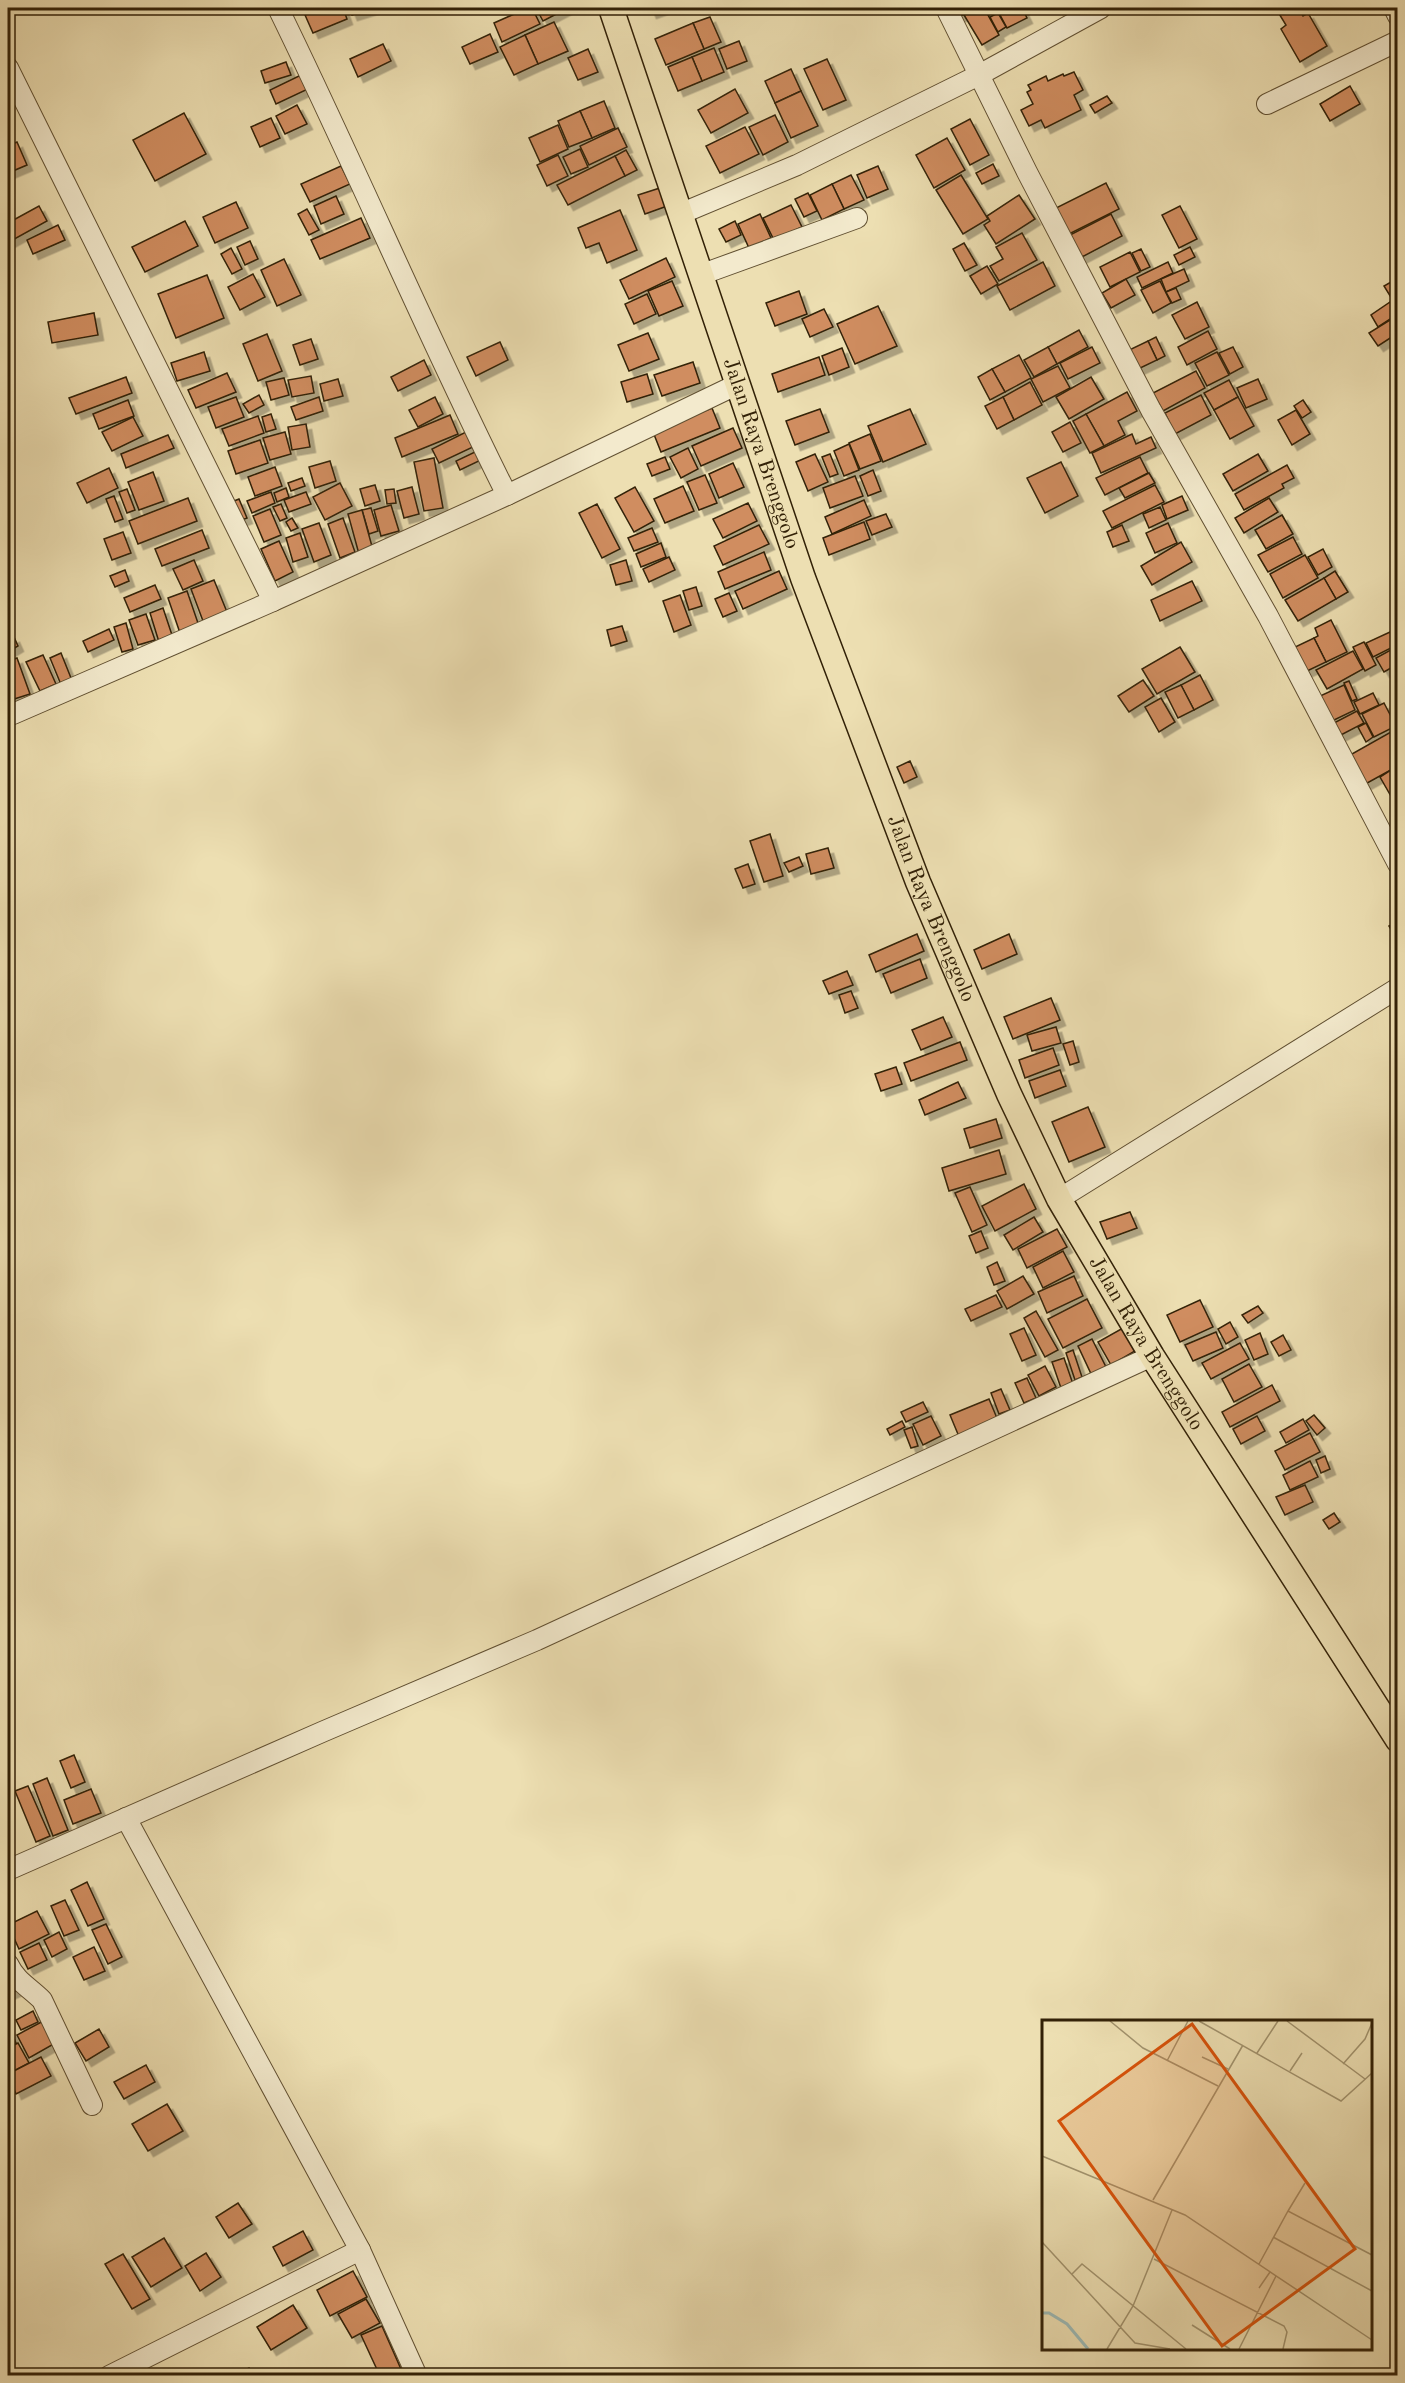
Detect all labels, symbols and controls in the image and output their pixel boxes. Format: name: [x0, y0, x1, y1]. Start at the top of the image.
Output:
street label: Jalan Raya Brenggolo: [719, 355, 803, 552]
street label: Jalan Raya Brenggolo: [883, 812, 979, 1005]
street label: Jalan Raya Brenggolo: [1085, 1253, 1207, 1434]
inset map: [1042, 2020, 1372, 2350]

